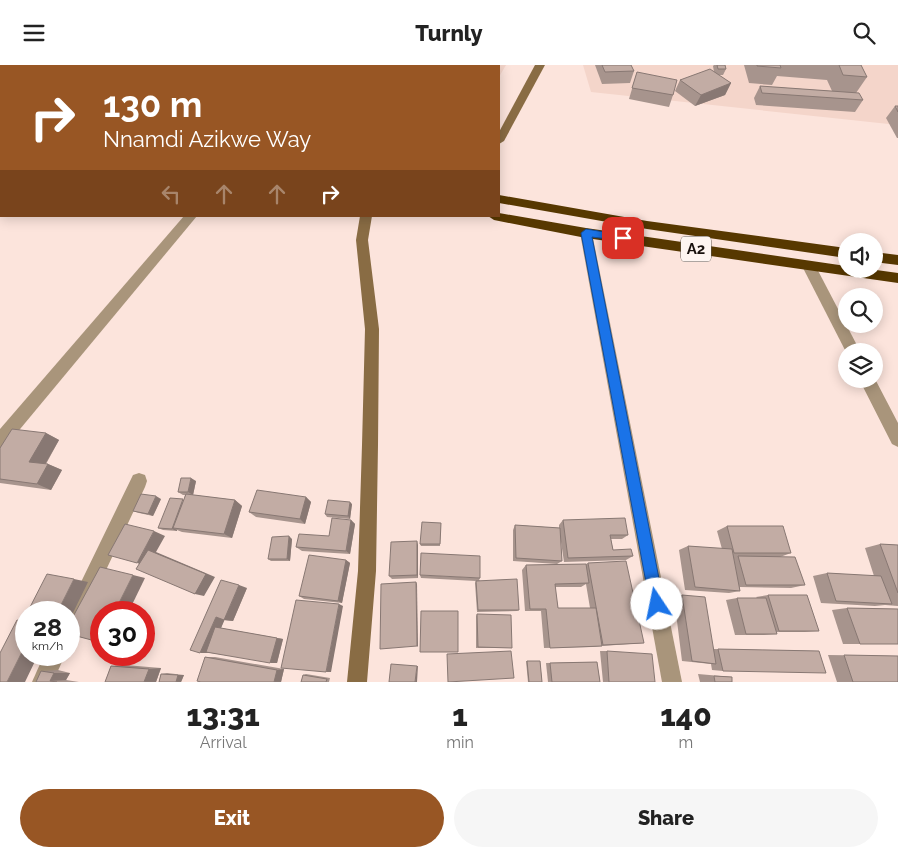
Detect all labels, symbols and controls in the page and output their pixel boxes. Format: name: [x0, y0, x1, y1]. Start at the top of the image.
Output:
icon: menu: [20, 19, 48, 47]
icon: search: [850, 19, 878, 47]
text: Turnly: [415, 20, 483, 46]
text: 130 m: [103, 84, 202, 125]
icon: right: [20, 85, 85, 150]
text: Nnamdi Azikwe Way: [103, 126, 311, 152]
icon: left: [157, 180, 185, 208]
icon: ahead: [210, 180, 238, 208]
icon: ahead: [263, 180, 291, 208]
icon: right: [316, 180, 344, 208]
pin: [602, 217, 644, 259]
icon: arrive: [609, 224, 637, 252]
map controls: [838, 233, 883, 388]
button: sound: [838, 233, 883, 278]
road number: A2: [681, 237, 711, 261]
button: search: [838, 288, 883, 333]
button: layers: [838, 343, 883, 388]
position arrow: [630, 577, 682, 629]
speed limit sign: 30: [90, 601, 155, 666]
text: 28: [33, 612, 62, 642]
text: km/h: [32, 639, 63, 653]
text: 13:31: [186, 698, 260, 733]
text: 1: [452, 698, 468, 733]
text: 140: [660, 698, 712, 733]
text: Arrival: [200, 733, 247, 752]
text: min: [446, 733, 474, 752]
text: m: [679, 733, 693, 752]
button: Exit: [20, 789, 444, 847]
button: Share: [454, 789, 878, 847]

